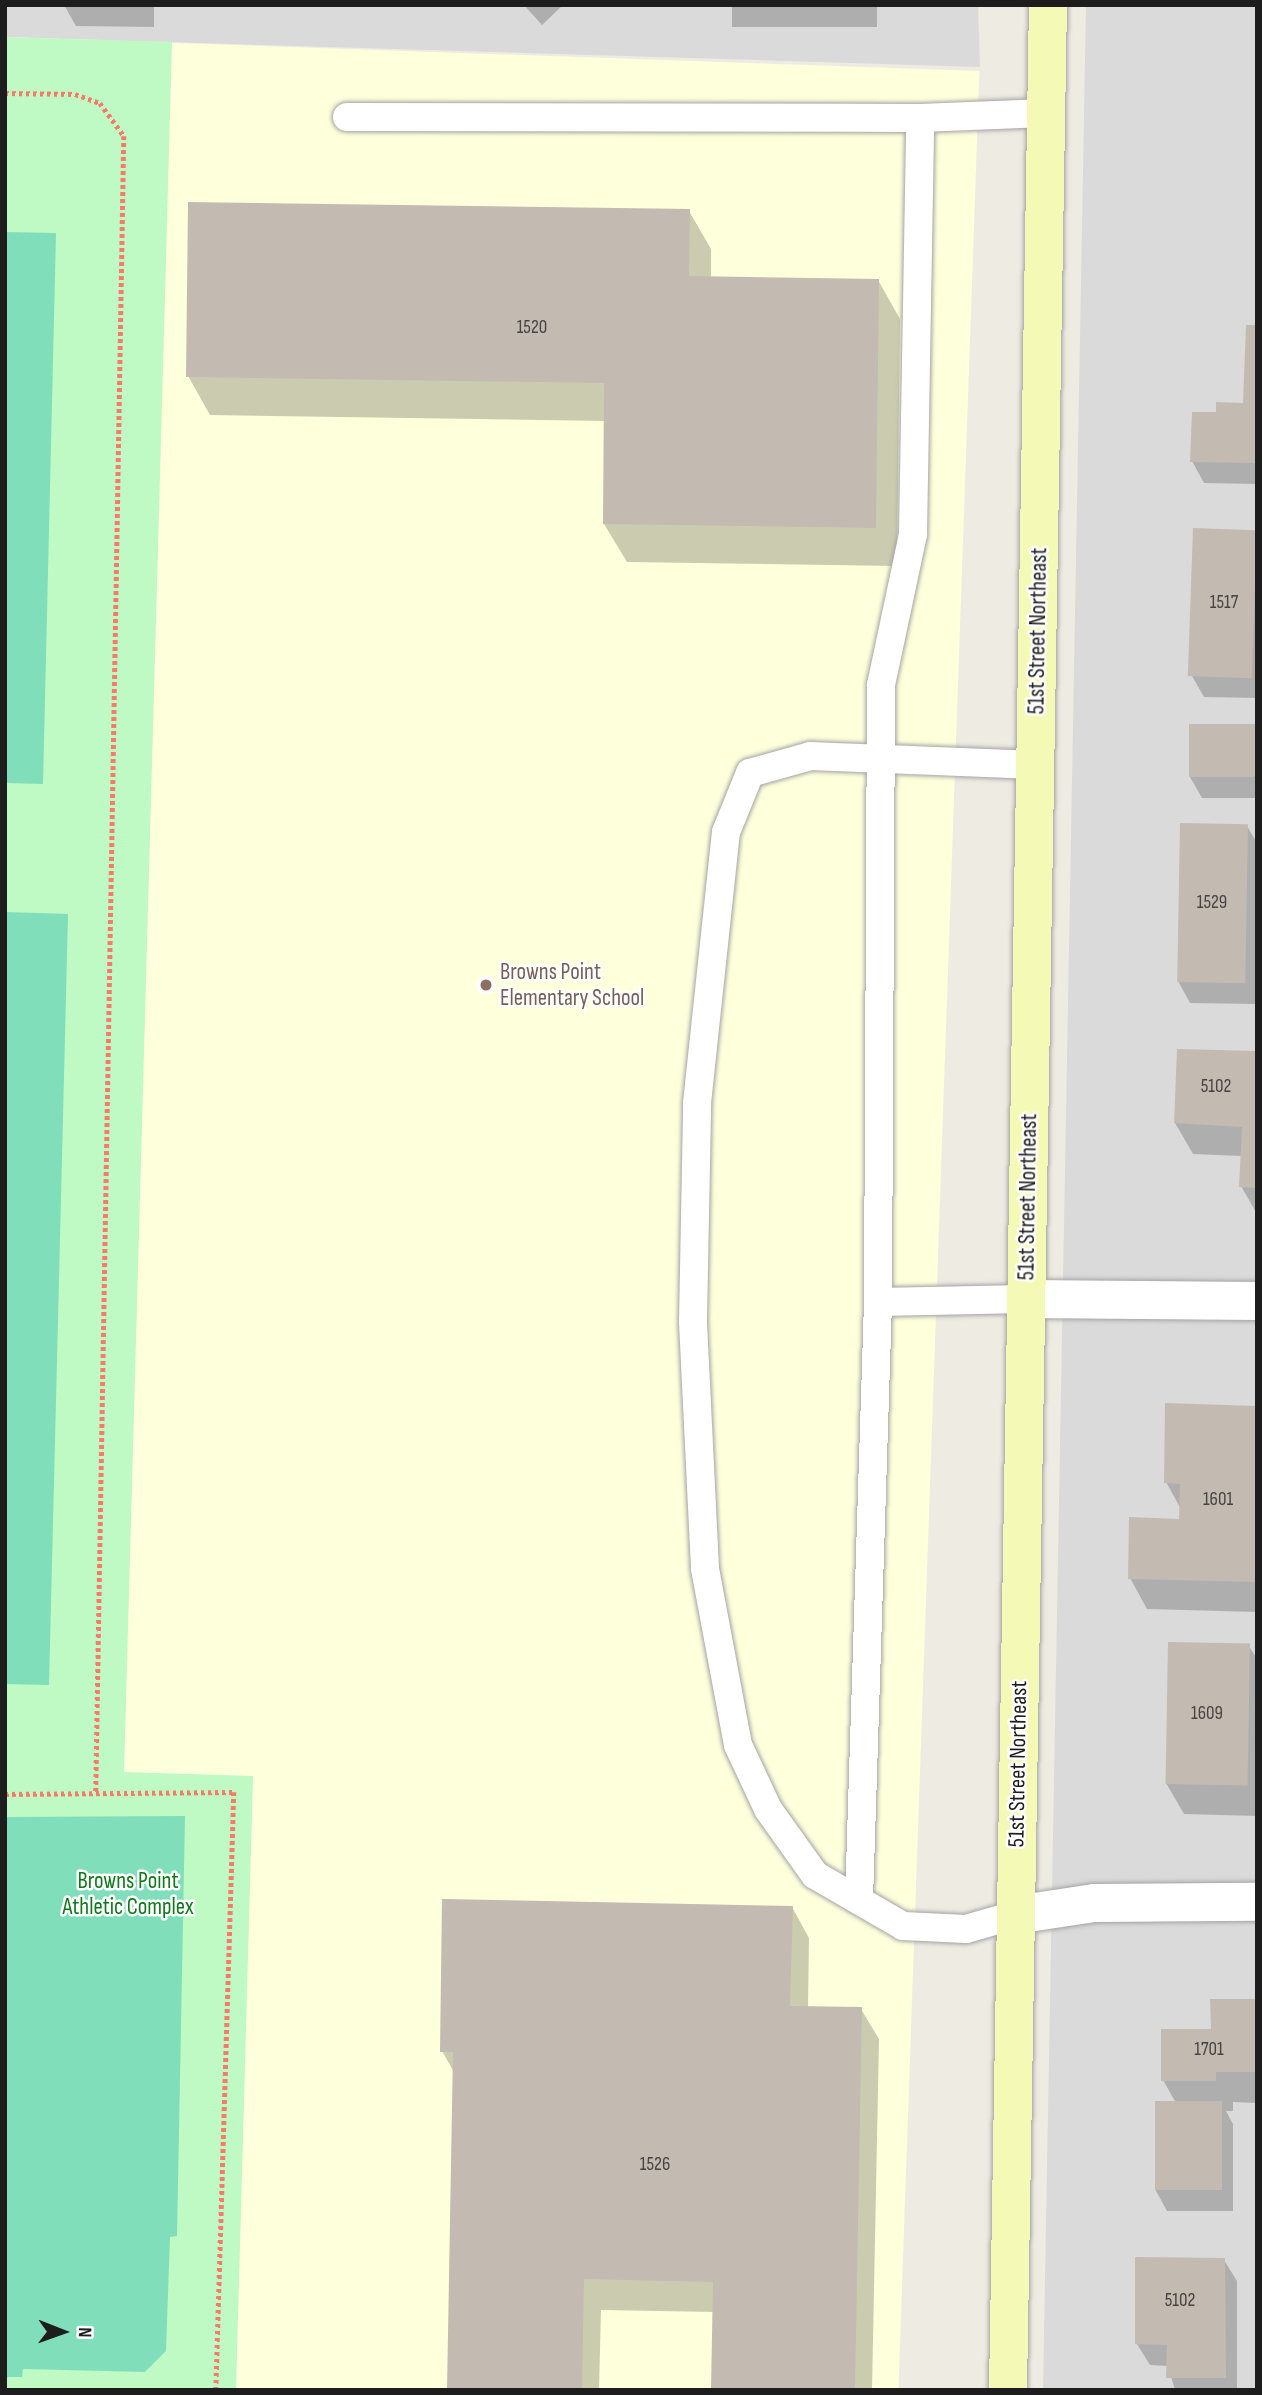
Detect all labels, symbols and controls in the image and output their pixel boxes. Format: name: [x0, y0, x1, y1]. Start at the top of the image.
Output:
house number: 1520: [517, 317, 547, 339]
street label: 51st Street Northeast: [1023, 547, 1053, 715]
house number: 1517: [1210, 592, 1238, 614]
house number: 1529: [1197, 892, 1227, 914]
place label: Browns Point Elementary School: [500, 958, 644, 1012]
marker: Browns Point Elementary School: [478, 977, 494, 993]
house number: 5102: [1201, 1076, 1231, 1098]
street label: 51st Street Northeast: [1013, 1113, 1043, 1281]
house number: 1601: [1203, 1489, 1233, 1511]
street label: 51st Street Northeast: [1003, 1680, 1033, 1848]
house number: 1609: [1191, 1703, 1223, 1725]
park label: Browns Point Athletic Complex: [62, 1867, 194, 1921]
house number: 1701: [1194, 2039, 1224, 2061]
house number: 1526: [640, 2154, 670, 2176]
house number: 5102: [1165, 2290, 1195, 2312]
north arrow: [28, 2297, 98, 2367]
text: N: [73, 2327, 96, 2338]

